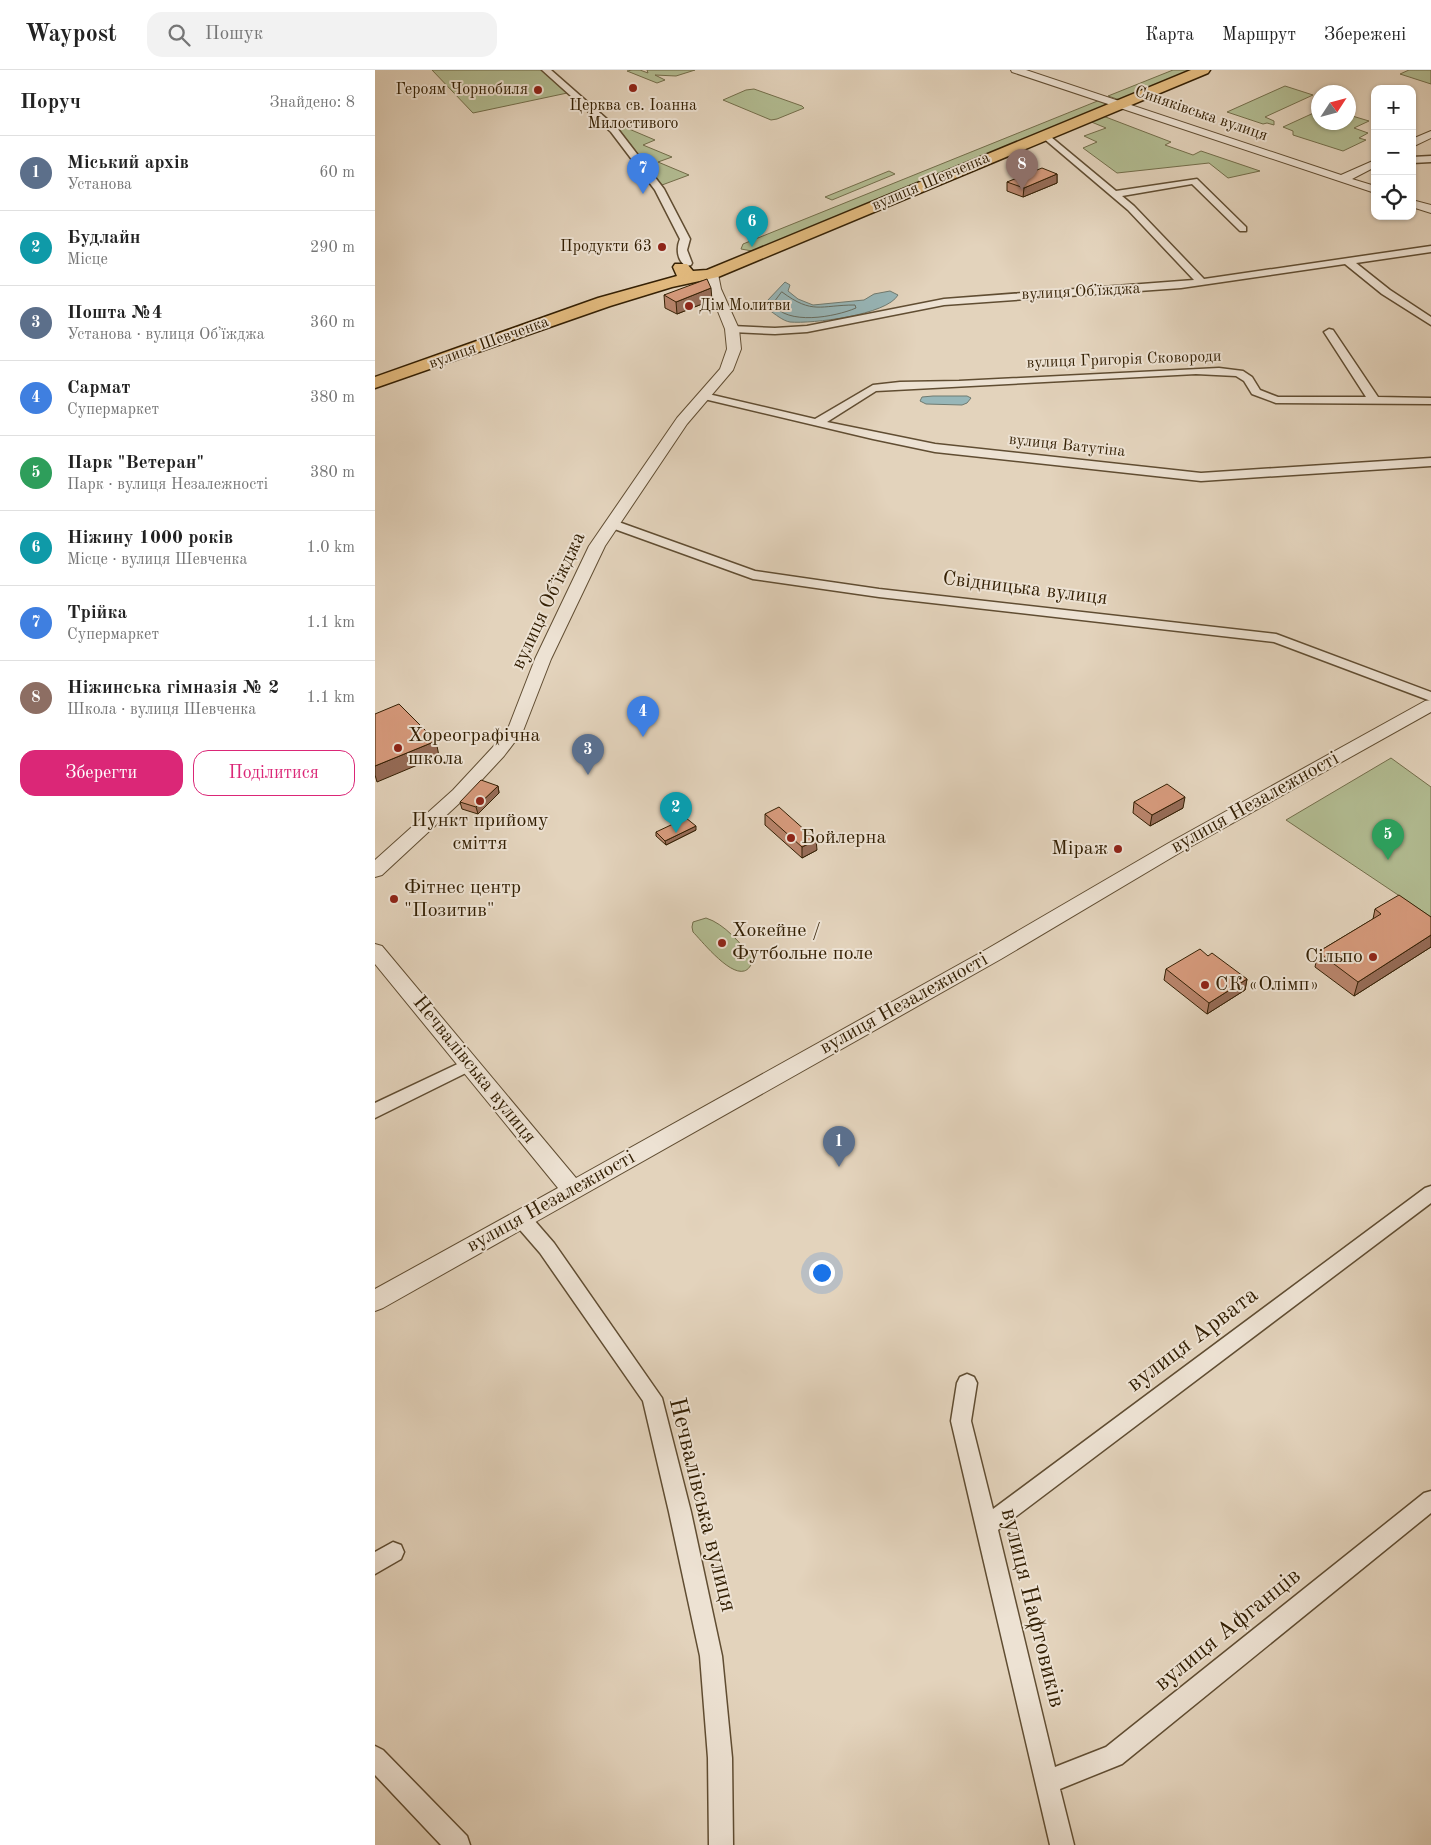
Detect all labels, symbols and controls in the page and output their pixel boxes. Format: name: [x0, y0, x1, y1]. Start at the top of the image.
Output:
search box: [147, 12, 497, 57]
icon: search: [165, 21, 193, 49]
text: Waypost: [25, 23, 117, 47]
text: Пошук: [205, 25, 263, 44]
text: Карта: [1145, 26, 1194, 44]
text: Маршрут: [1222, 26, 1296, 44]
text: Збережені: [1324, 26, 1406, 44]
place label: Героям Чорнобиля: [396, 82, 528, 98]
marker: Церква св. Іоанна Милостивого: [627, 82, 639, 94]
marker: Героям Чорнобиля: [532, 84, 544, 96]
street label: Синяківська вулиця: [1132, 84, 1270, 144]
north arrow: [1311, 85, 1356, 130]
map controls: [1371, 85, 1416, 220]
button: +: [1371, 85, 1416, 130]
text: Поруч: [20, 92, 81, 113]
text: Знайдено: 8: [270, 95, 355, 111]
place label: Церква св. Іоанна Милостивого: [569, 98, 697, 132]
button: −: [1371, 130, 1416, 175]
pin: 8: [1006, 149, 1038, 190]
street label: вулиця Шевченка: [870, 150, 992, 214]
pin: 7: [627, 153, 659, 194]
text: Міський архів: [67, 154, 189, 173]
text: 1: [31, 165, 41, 181]
text: 60 m: [319, 165, 355, 181]
button: locate: [1371, 175, 1416, 220]
text: Установа: [67, 177, 132, 193]
pin: 6: [736, 206, 768, 247]
text: Будлайн: [67, 229, 141, 248]
place label: Продукти 63: [560, 239, 652, 255]
text: 2: [31, 240, 41, 256]
text: 290 m: [310, 240, 355, 256]
marker: Продукти 63: [656, 241, 668, 253]
text: Місце: [67, 252, 108, 268]
street label: вулиця Обʼїжджа: [1021, 280, 1141, 303]
place label: Дім Молитви: [699, 298, 791, 314]
marker: Дім Молитви: [683, 300, 695, 312]
text: Пошта №4: [67, 304, 163, 323]
street label: вулиця Шевченка: [427, 314, 551, 372]
text: 3: [31, 315, 41, 331]
text: 360 m: [310, 315, 355, 331]
text: Установа · вулиця Обʼїжджа: [67, 327, 265, 343]
street label: вулиця Григорія Сковороди: [1026, 349, 1222, 371]
text: Сармат: [67, 379, 131, 398]
text: 4: [31, 390, 41, 406]
text: 380 m: [310, 390, 355, 406]
text: Супермаркет: [67, 402, 159, 418]
street label: вулиця Ватутіна: [1008, 432, 1126, 460]
text: Парк "Ветеран": [67, 454, 204, 473]
text: 5: [31, 465, 41, 481]
text: 380 m: [310, 465, 355, 481]
text: Парк · вулиця Незалежності: [67, 477, 268, 493]
text: Ніжину 1000 років: [67, 529, 233, 548]
street label: вулиця Обʼїжджа: [508, 529, 590, 673]
text: 6: [31, 540, 41, 556]
text: 1.0 km: [306, 540, 355, 556]
text: Місце · вулиця Шевченка: [67, 552, 248, 568]
street label: Свідницька вулиця: [941, 569, 1109, 609]
text: Трійка: [67, 604, 127, 623]
text: 7: [31, 615, 41, 631]
text: 1.1 km: [306, 615, 355, 631]
text: Супермаркет: [67, 627, 159, 643]
text: Ніжинська гімназія № 2: [67, 679, 279, 698]
text: 8: [31, 690, 41, 706]
text: 1.1 km: [306, 690, 355, 706]
pin: 4: [627, 696, 659, 737]
text: Школа · вулиця Шевченка: [67, 702, 256, 718]
place label: Хореографічна школа: [408, 726, 540, 769]
pin: 3: [572, 734, 604, 775]
marker: Хореографічна школа: [392, 742, 404, 754]
street label: вулиця Незалежності: [1168, 749, 1342, 857]
button: Зберегти: [20, 750, 183, 796]
button: Поділитися: [193, 750, 355, 796]
pin: 2: [660, 792, 692, 833]
marker: Пункт прийому сміття: [474, 795, 486, 807]
place label: Пункт прийому сміття: [411, 811, 549, 854]
pin: 5: [1372, 819, 1404, 860]
place label: Бойлерна: [801, 828, 886, 848]
marker: Бойлерна: [785, 832, 797, 844]
place label: Міраж: [1051, 839, 1108, 859]
marker: Міраж: [1112, 843, 1124, 855]
place label: Фітнес центр "Позитив": [404, 878, 521, 921]
marker: Фітнес центр "Позитив": [388, 893, 400, 905]
place label: Хокейне / Футбольне поле: [732, 921, 873, 964]
marker: Хокейне / Футбольне поле: [716, 937, 728, 949]
place label: Сільпо: [1305, 947, 1363, 967]
street label: вулиця Незалежності: [817, 950, 991, 1058]
marker: Сільпо: [1367, 951, 1379, 963]
place label: СК «Олімп»: [1215, 975, 1319, 995]
marker: СК «Олімп»: [1199, 979, 1211, 991]
street label: Нечвалівська вулиця: [409, 992, 539, 1148]
pin: 1: [823, 1126, 855, 1167]
street label: вулиця Незалежності: [464, 1148, 638, 1256]
your location: [809, 1260, 835, 1286]
street label: вулиця Арвата: [1123, 1283, 1263, 1397]
street label: Нечвалівська вулиця: [664, 1395, 740, 1615]
street label: вулиця Нафтовиків: [996, 1506, 1068, 1710]
street label: вулиця Афганців: [1150, 1564, 1306, 1696]

